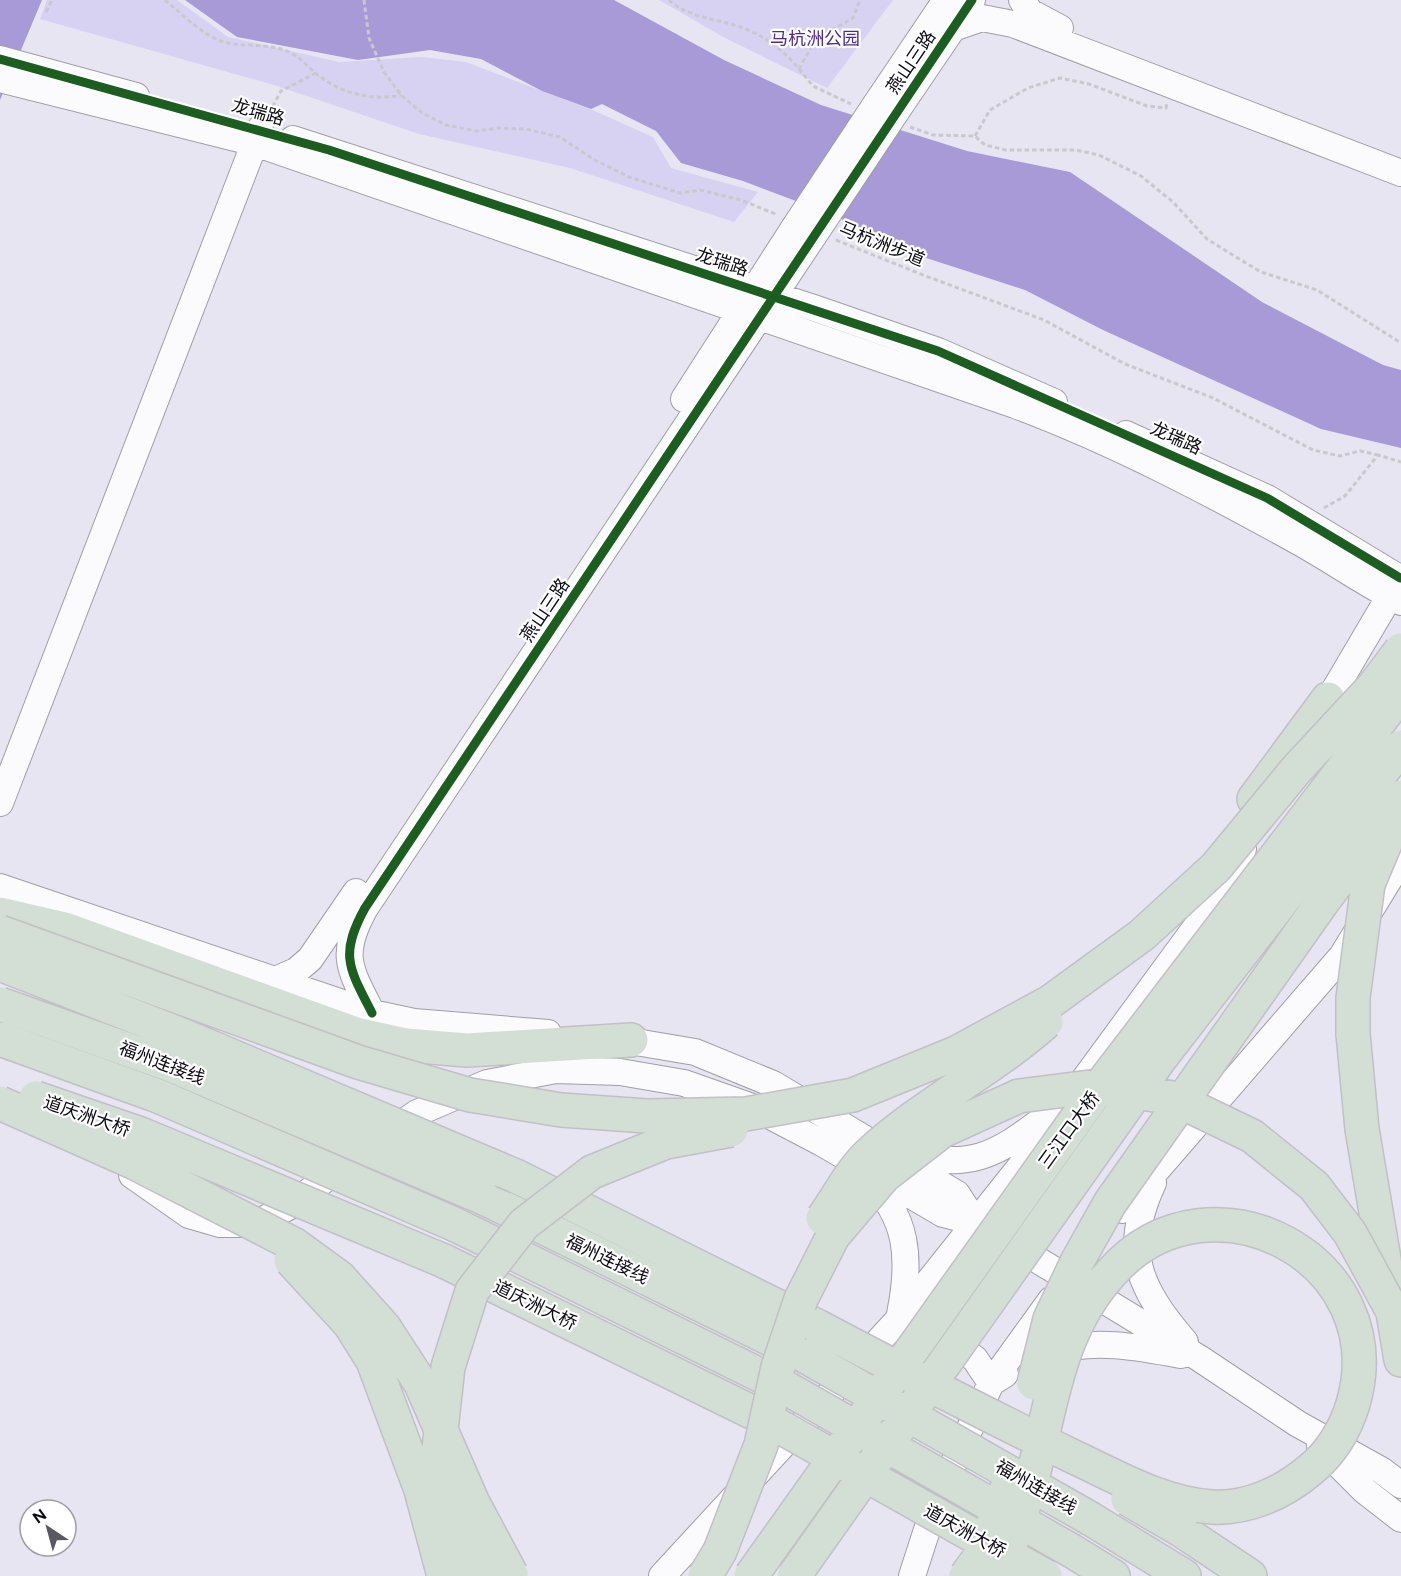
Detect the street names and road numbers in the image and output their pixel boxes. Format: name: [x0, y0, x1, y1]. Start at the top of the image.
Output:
street label: 燕山三路: [882, 26, 940, 98]
street label: 龙瑞路: [229, 94, 287, 130]
street label: 马杭洲步道: [836, 217, 928, 271]
street label: 龙瑞路: [693, 243, 751, 281]
street label: 龙瑞路: [1147, 417, 1205, 459]
street label: 燕山三路: [516, 574, 574, 646]
street label: 福州连接线: [116, 1037, 208, 1089]
street label: 三江口大桥: [1034, 1087, 1104, 1173]
street label: 道庆洲大桥: [41, 1091, 133, 1141]
street label: 福州连接线: [562, 1229, 652, 1289]
street label: 道庆洲大桥: [490, 1275, 580, 1335]
street label: 福州连接线: [992, 1455, 1080, 1519]
street label: 道庆洲大桥: [920, 1500, 1010, 1562]

